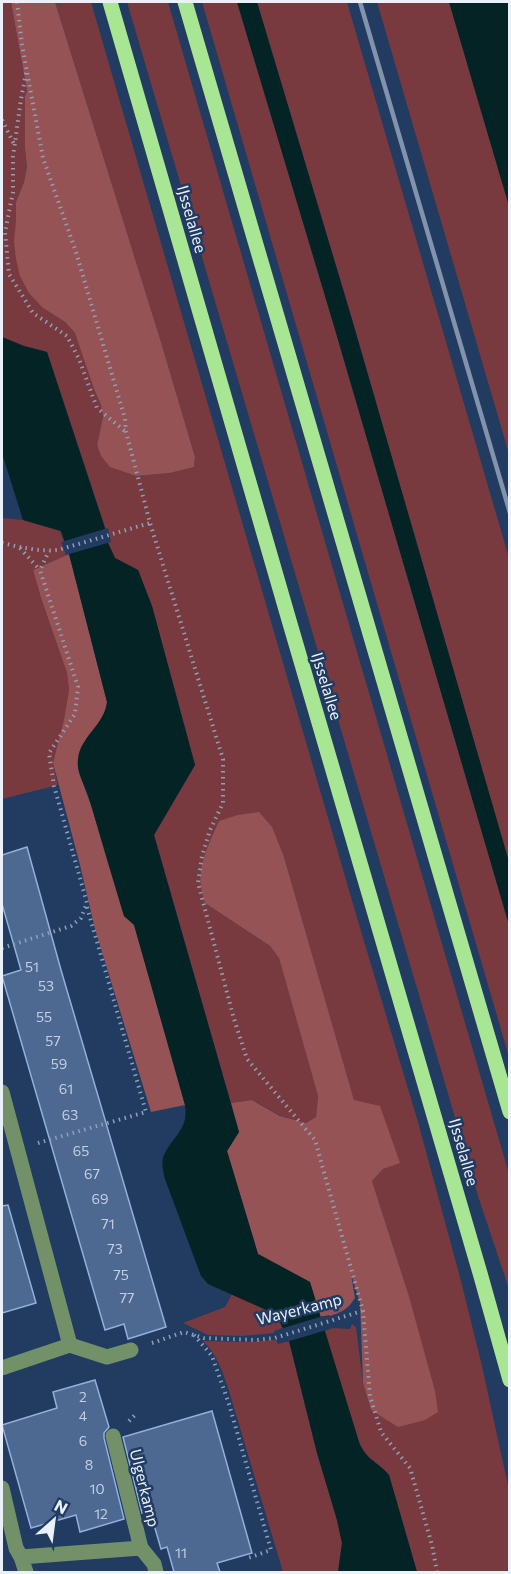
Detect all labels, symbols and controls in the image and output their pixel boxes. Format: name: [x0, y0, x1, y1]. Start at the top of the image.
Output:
street label: IJsselallee: [174, 183, 211, 255]
street label: IJsselallee: [308, 650, 347, 722]
house number: 51: [25, 958, 39, 975]
house number: 53: [38, 977, 54, 994]
house number: 55: [36, 1008, 52, 1025]
house number: 57: [45, 1032, 61, 1049]
house number: 59: [51, 1055, 67, 1072]
house number: 61: [59, 1080, 73, 1097]
house number: 63: [62, 1106, 78, 1123]
street label: IJsselallee: [446, 1116, 483, 1188]
house number: 65: [73, 1142, 89, 1159]
house number: 67: [84, 1165, 100, 1182]
house number: 69: [92, 1190, 108, 1207]
house number: 71: [101, 1215, 115, 1232]
house number: 73: [107, 1240, 123, 1257]
house number: 75: [113, 1266, 129, 1283]
house number: 77: [120, 1289, 134, 1306]
street label: Wayerkamp: [254, 1289, 343, 1328]
house number: 2: [79, 1388, 87, 1405]
house number: 4: [79, 1407, 88, 1424]
house number: 6: [79, 1432, 87, 1449]
street label: Ulgerkamp: [127, 1447, 164, 1529]
house number: 8: [85, 1456, 93, 1473]
house number: 10: [89, 1480, 105, 1497]
north arrow: [24, 1490, 84, 1550]
text: N: [52, 1495, 71, 1518]
house number: 12: [94, 1505, 108, 1522]
house number: 11: [175, 1544, 187, 1561]

